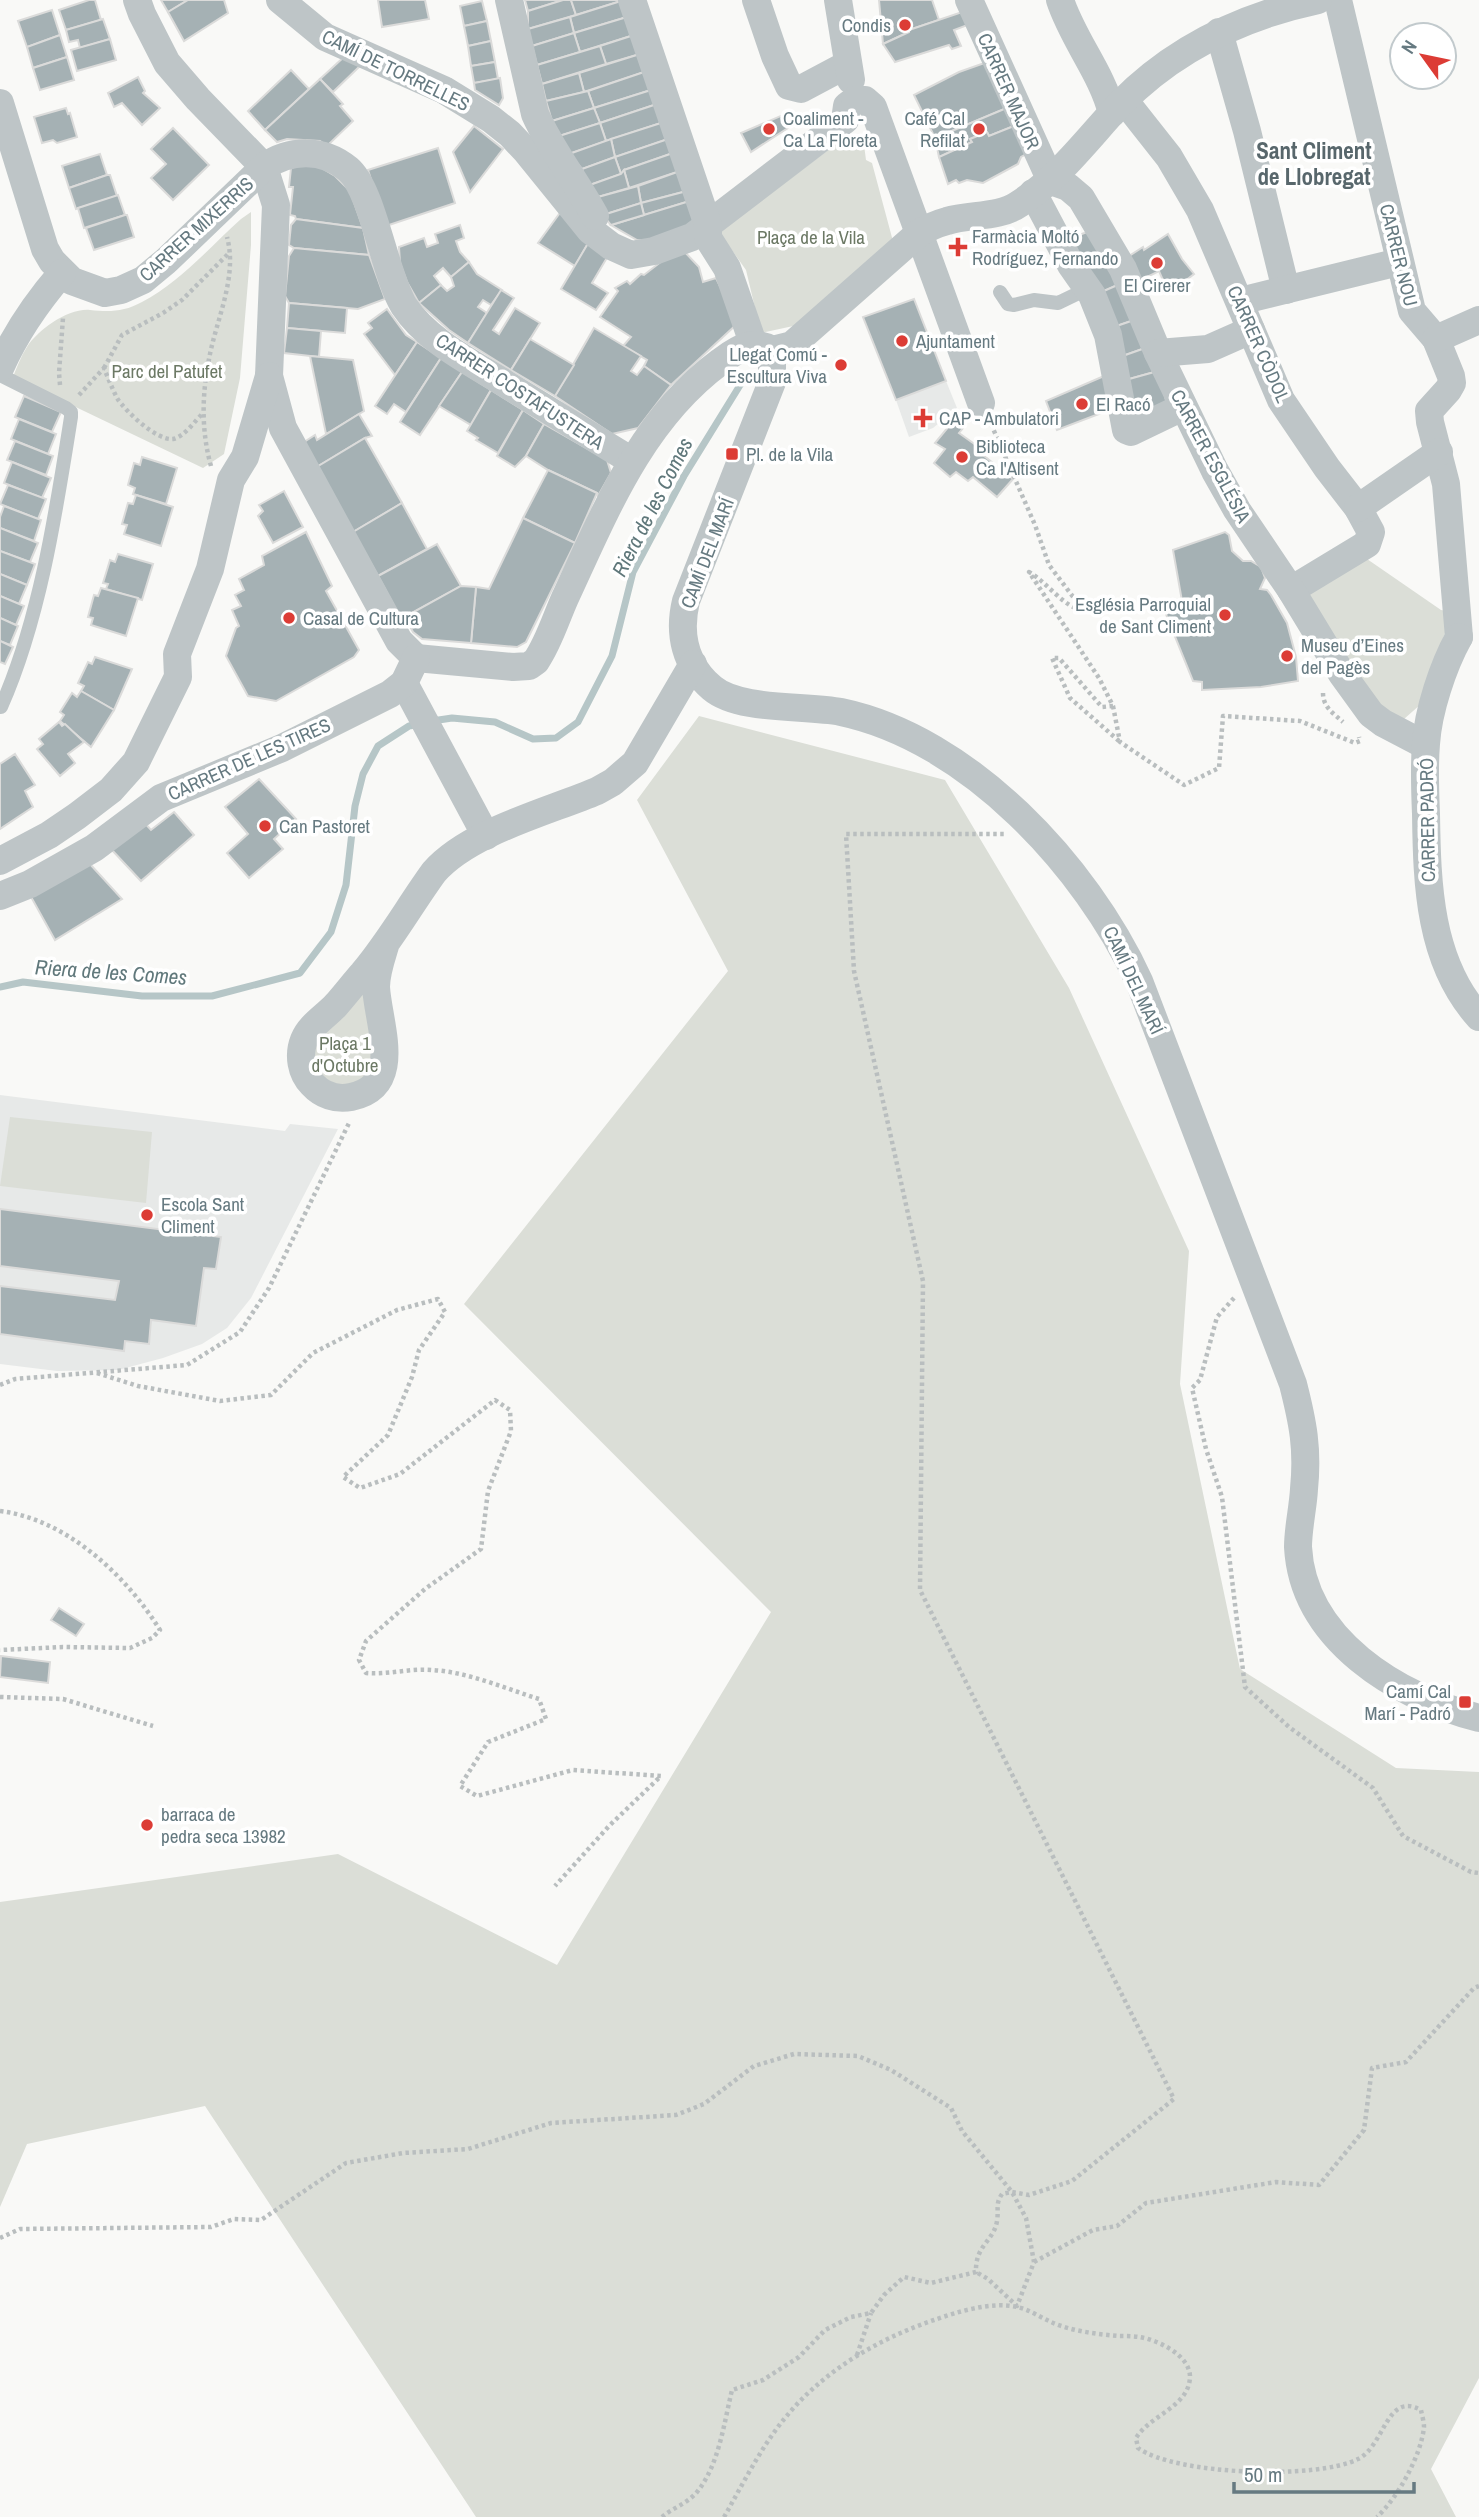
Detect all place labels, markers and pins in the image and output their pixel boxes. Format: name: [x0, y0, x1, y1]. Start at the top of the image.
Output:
place label: Condis: [842, 12, 891, 38]
marker: Condis: [897, 17, 913, 33]
place label: Coaliment - Ca La Floreta: [783, 105, 878, 153]
place label: Café Cal Refilat: [904, 105, 966, 153]
marker: Coaliment - Ca La Floreta: [761, 121, 777, 137]
marker: Café Cal Refilat: [971, 121, 987, 137]
place label: Farmàcia Moltó Rodríguez, Fernando: [972, 223, 1118, 271]
marker: Farmàcia Moltó Rodríguez, Fernando: [950, 239, 966, 255]
marker: El Cirerer: [1149, 255, 1165, 271]
place label: El Cirerer: [1124, 272, 1191, 298]
place label: Ajuntament: [915, 328, 995, 354]
marker: Ajuntament: [894, 333, 910, 349]
place label: Llegat Comú - Escultura Viva: [727, 341, 827, 389]
marker: Llegat Comú - Escultura Viva: [833, 357, 849, 373]
place label: El Racó: [1096, 391, 1151, 417]
marker: El Racó: [1074, 396, 1090, 412]
place label: CAP - Ambulatori: [939, 405, 1059, 431]
marker: CAP - Ambulatori: [913, 408, 933, 428]
place label: Biblioteca Ca l'Altisent: [976, 433, 1059, 481]
place label: Pl. de la Vila: [746, 441, 834, 467]
marker: Pl. de la Vila: [724, 446, 740, 462]
marker: Biblioteca Ca l'Altisent: [954, 449, 970, 465]
place label: Església Parroquial de Sant Climent: [1075, 591, 1212, 639]
place label: Casal de Cultura: [303, 605, 419, 631]
marker: Església Parroquial de Sant Climent: [1217, 607, 1233, 623]
marker: Casal de Cultura: [281, 610, 297, 626]
place label: Museu d’Eines del Pagès: [1301, 632, 1404, 680]
marker: Museu d’Eines del Pagès: [1279, 648, 1295, 664]
place label: Can Pastoret: [279, 813, 371, 839]
marker: Can Pastoret: [257, 818, 273, 834]
place label: Escola Sant Climent: [161, 1191, 245, 1239]
marker: Escola Sant Climent: [139, 1207, 155, 1223]
place label: Camí Cal Marí - Padró: [1364, 1678, 1451, 1726]
marker: Camí Cal Marí - Padró: [1457, 1694, 1473, 1710]
place label: barraca de pedra seca 13982: [161, 1801, 286, 1849]
marker: barraca de pedra seca 13982: [139, 1817, 155, 1833]

